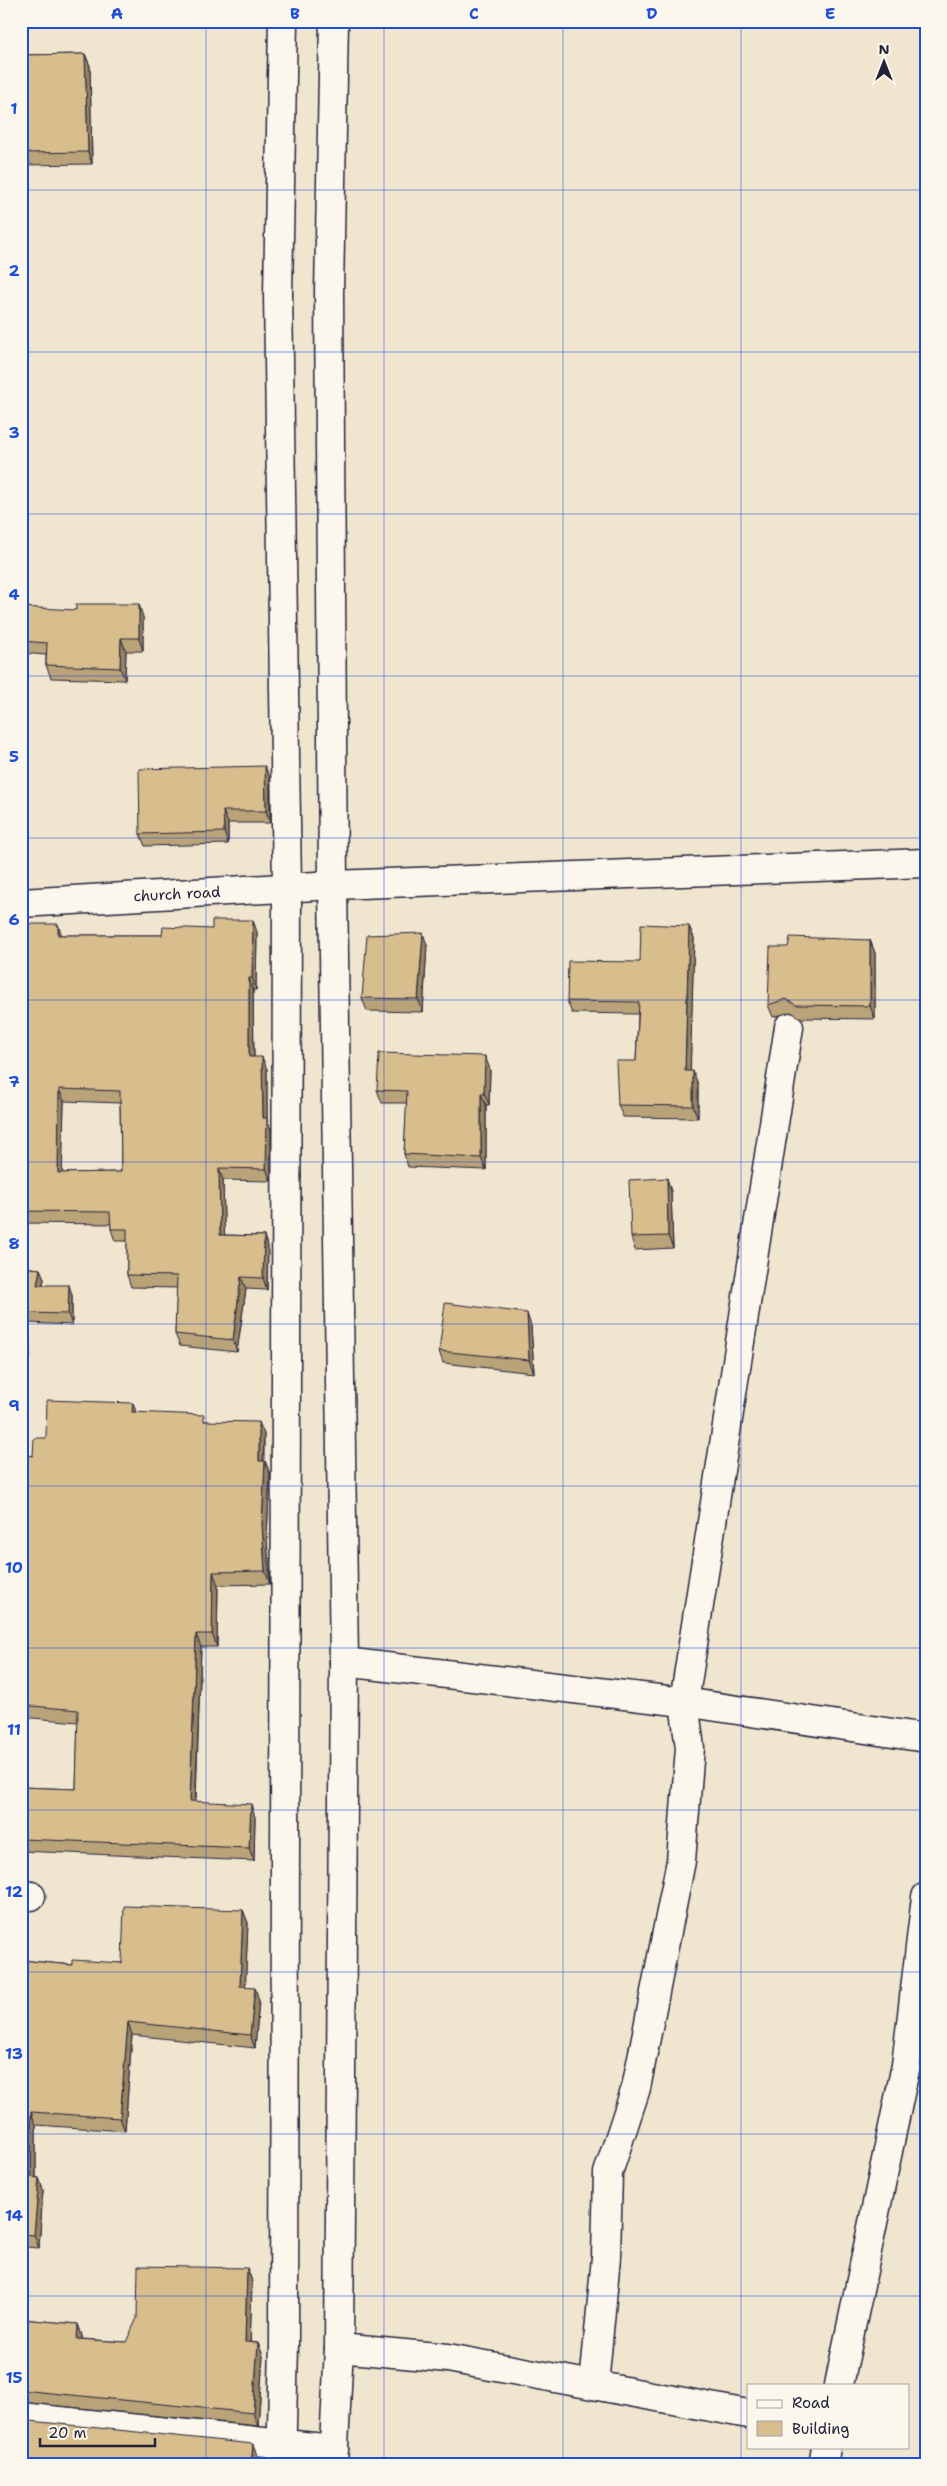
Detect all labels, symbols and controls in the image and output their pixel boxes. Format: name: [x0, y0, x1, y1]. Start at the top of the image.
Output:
text: A: [111, 3, 123, 24]
text: B: [290, 3, 300, 24]
text: C: [469, 3, 479, 24]
text: D: [646, 3, 658, 24]
text: E: [825, 3, 835, 24]
north arrow: [860, 38, 910, 88]
text: N: [878, 40, 890, 58]
text: 1: [10, 98, 18, 119]
text: 2: [8, 260, 20, 281]
text: 3: [8, 422, 20, 443]
text: 4: [8, 584, 20, 605]
text: 5: [9, 746, 19, 767]
street label: church road: [133, 882, 221, 906]
text: 6: [8, 909, 20, 930]
text: 7: [8, 1071, 20, 1092]
text: 8: [8, 1233, 20, 1254]
text: 9: [8, 1395, 20, 1416]
text: 10: [5, 1557, 23, 1578]
text: 11: [7, 1719, 21, 1740]
text: 12: [5, 1881, 23, 1902]
text: 13: [5, 2043, 23, 2064]
text: 14: [5, 2205, 23, 2226]
text: 15: [5, 2367, 23, 2388]
legend: [747, 2384, 910, 2448]
text: Road: [792, 2393, 830, 2413]
scale bar: [40, 2416, 155, 2448]
text: Building: [792, 2419, 849, 2439]
text: 20 m: [48, 2423, 87, 2443]

